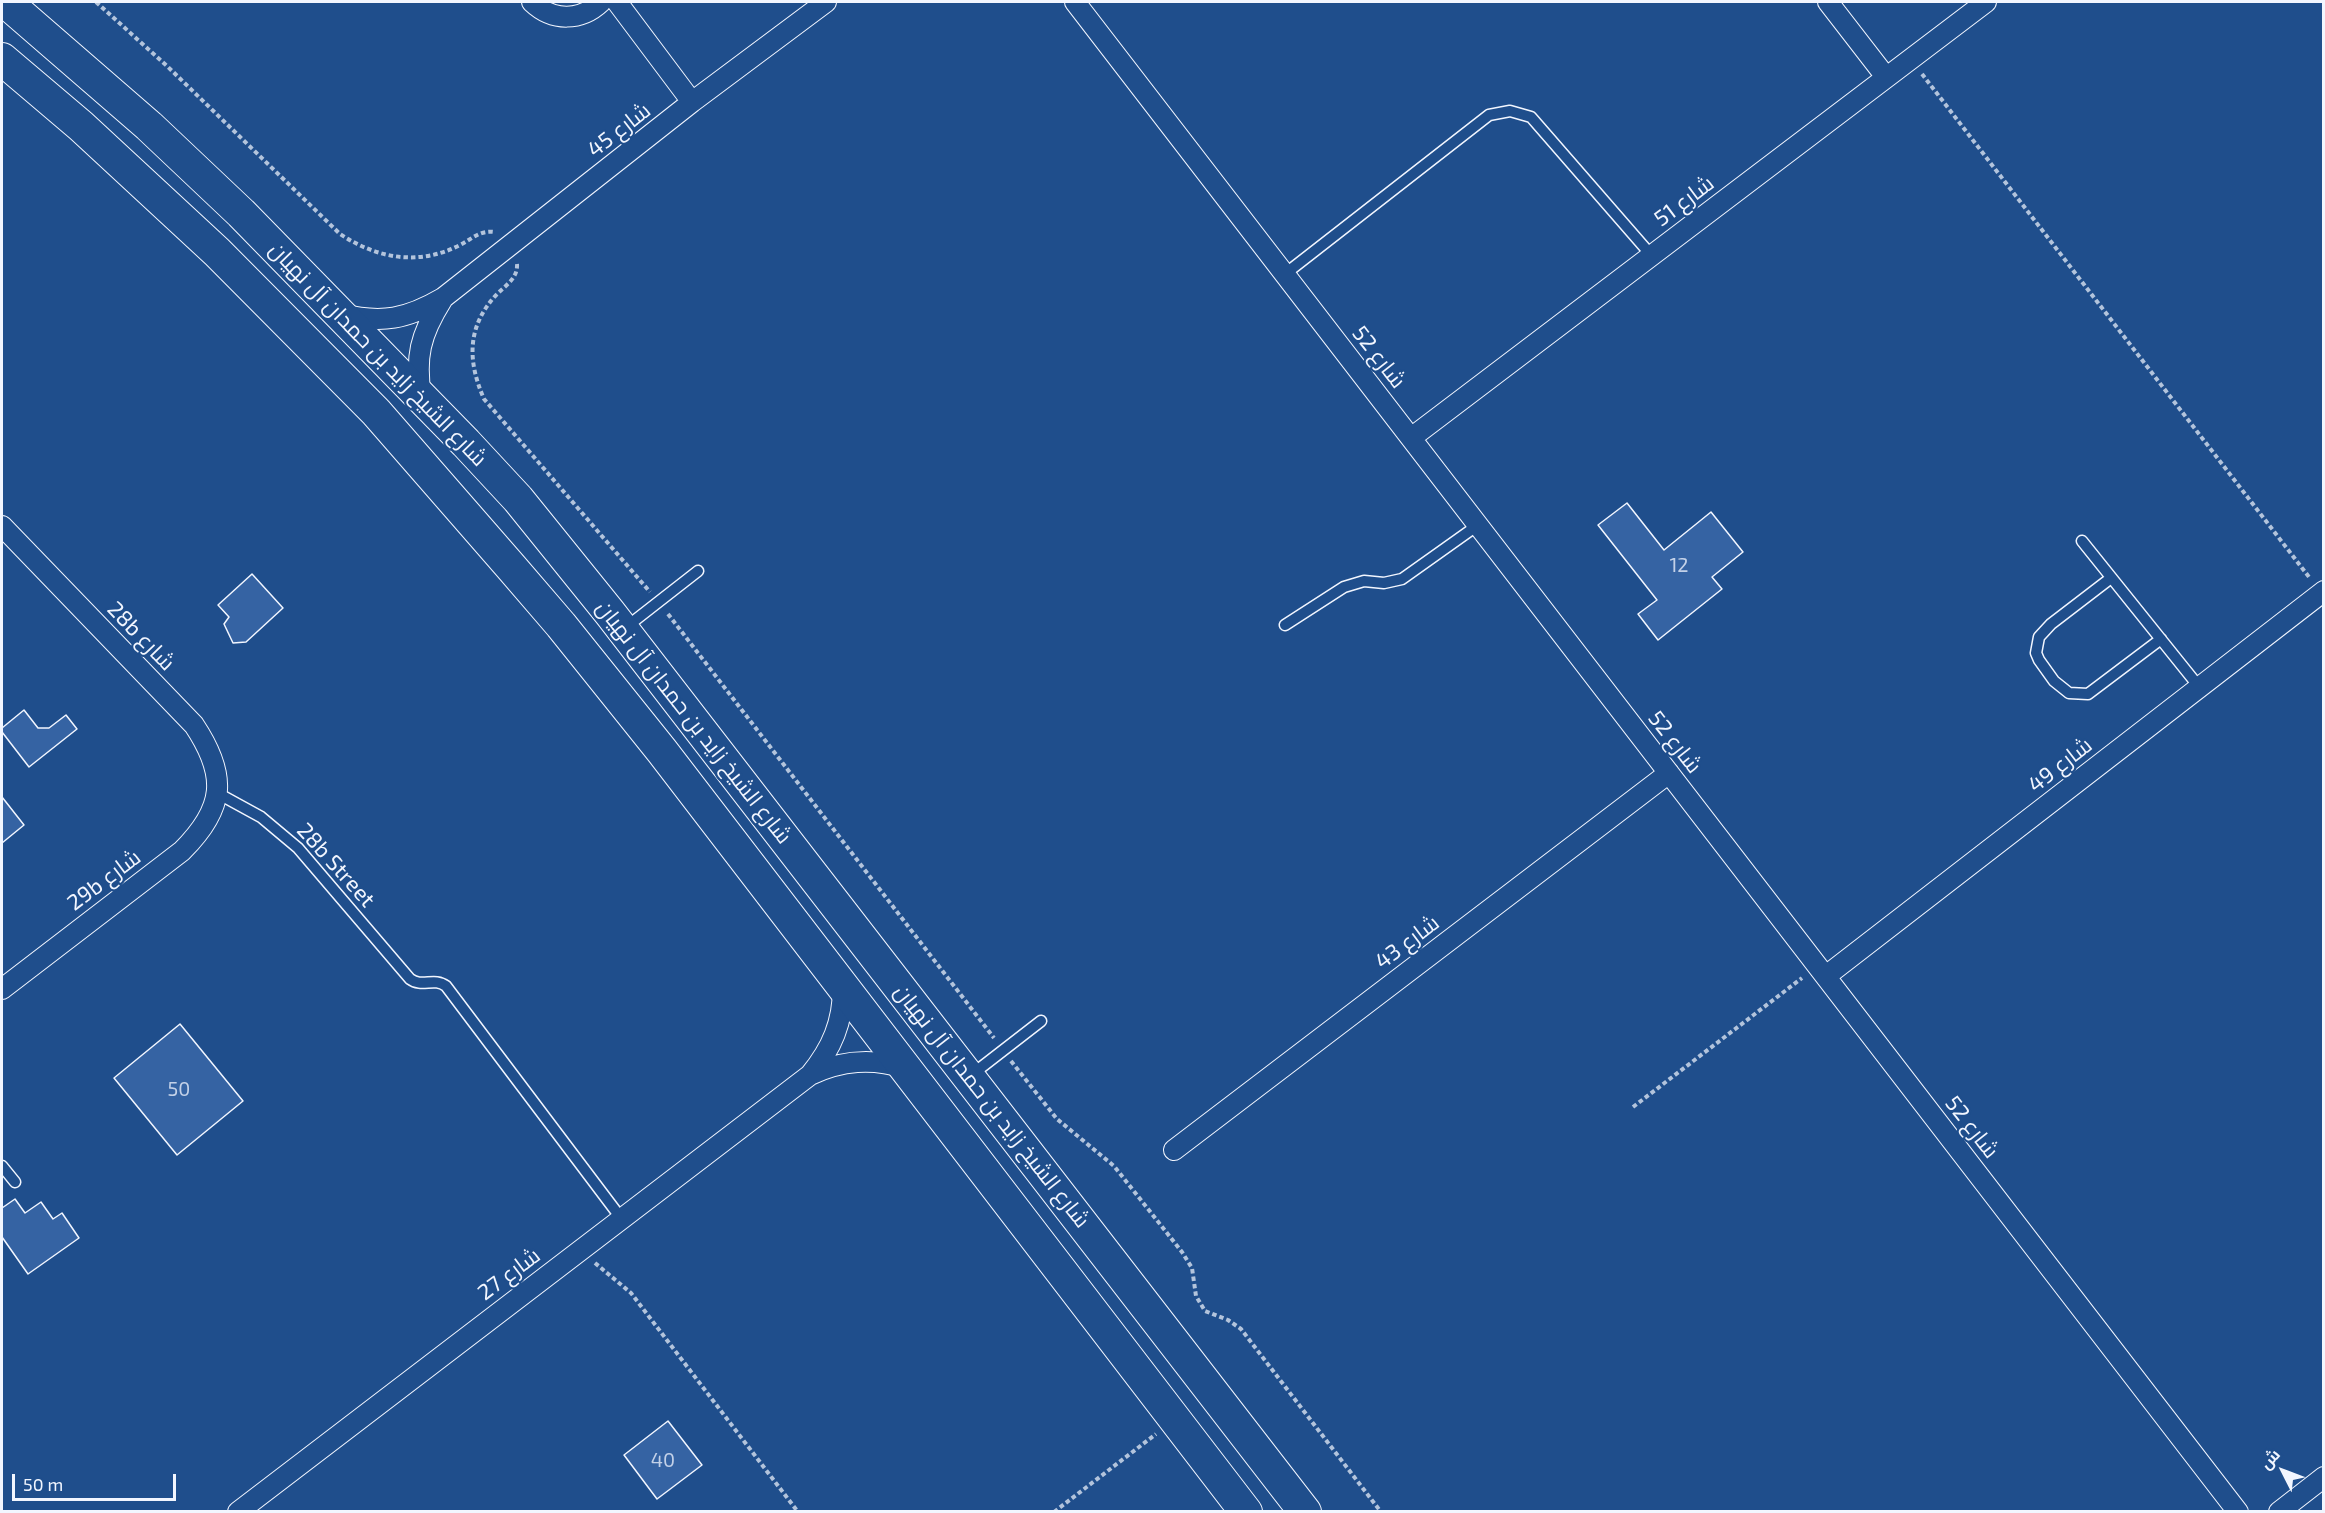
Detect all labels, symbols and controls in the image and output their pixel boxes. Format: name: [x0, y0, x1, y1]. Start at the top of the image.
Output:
street label: شارع 45: [582, 97, 656, 163]
street label: شارع 51: [1649, 170, 1719, 232]
street label: شارع الشيخ زايد بن حمدان آل نهيان: [264, 236, 492, 472]
street label: شارع 52: [1347, 321, 1411, 393]
house number: 12: [1669, 553, 1689, 577]
street label: شارع الشيخ زايد بن حمدان آل نهيان: [591, 595, 797, 849]
street label: 28b شارع: [102, 596, 180, 676]
street label: شارع 52: [1643, 706, 1707, 778]
street label: شارع 49: [2023, 732, 2097, 798]
street label: 28b Street: [291, 817, 381, 913]
street label: 29b شارع: [62, 844, 146, 916]
street label: شارع 43: [1370, 909, 1444, 975]
street label: شارع الشيخ زايد بن حمدان آل نهيان: [889, 979, 1095, 1233]
house number: 50: [168, 1077, 190, 1101]
street label: شارع 52: [1940, 1091, 2004, 1163]
street label: شارع 27: [473, 1242, 545, 1306]
north arrow: [2253, 1441, 2313, 1501]
text: ش: [2255, 1445, 2283, 1473]
house number: 40: [651, 1448, 675, 1472]
scale bar: [15, 1462, 178, 1500]
text: 50 m: [23, 1473, 63, 1495]

